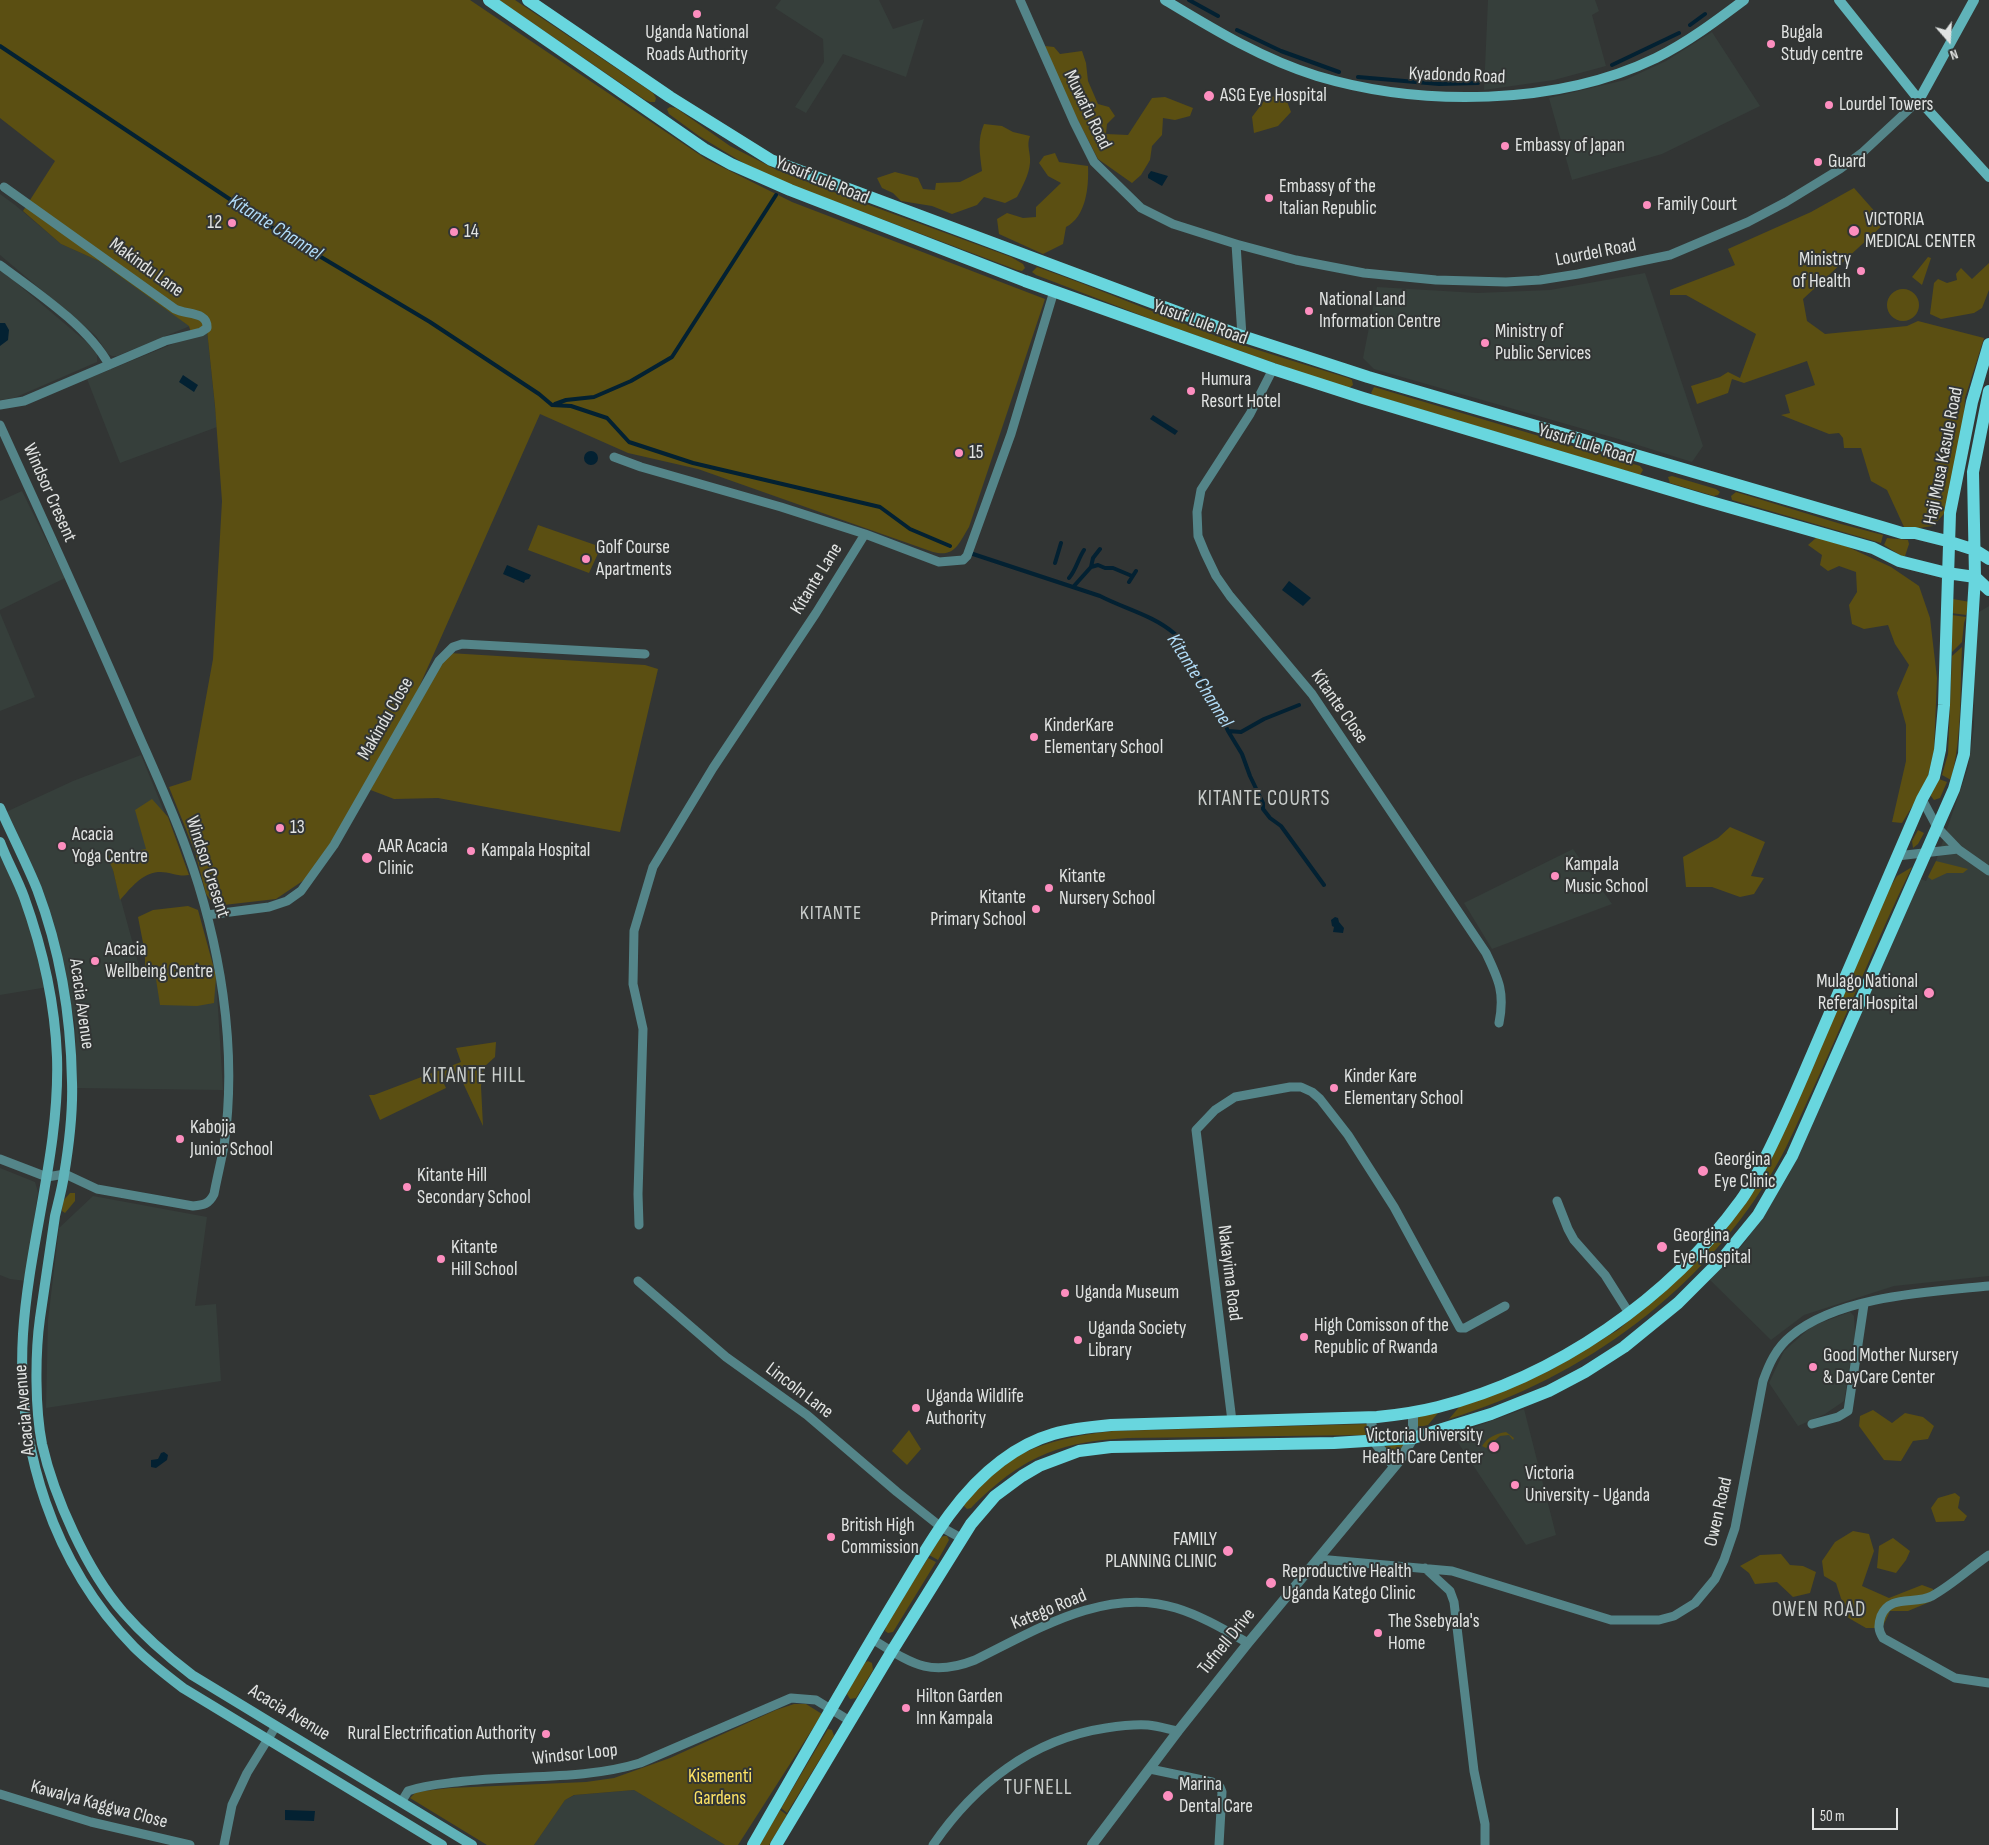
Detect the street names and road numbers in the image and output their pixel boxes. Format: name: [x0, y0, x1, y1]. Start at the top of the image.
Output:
street label: Kyadondo Road: [1408, 63, 1506, 89]
street label: Muwafu Road: [1058, 67, 1116, 153]
street label: Yusuf Lule Road: [772, 152, 872, 210]
street label: Makindu Lane: [104, 233, 188, 303]
street label: Lourdel Road: [1554, 234, 1638, 272]
street label: Yusuf Lule Road: [1149, 295, 1251, 351]
street label: Haji Musa Kasule Road: [1919, 385, 1969, 527]
street label: Yusuf Lule Road: [1535, 420, 1637, 470]
street label: Windsor Cresent: [17, 440, 81, 546]
street label: Kitante Lane: [786, 539, 848, 619]
street label: Kitante Close: [1305, 666, 1373, 748]
street label: Makindu Close: [353, 674, 419, 764]
street label: Windsor Cresent: [180, 813, 234, 921]
street label: Acacia Avenue: [63, 957, 99, 1051]
street label: Nakayima Road: [1212, 1224, 1246, 1322]
street label: Lincoln Lane: [761, 1358, 837, 1424]
street label: Acacia Avenue: [10, 1364, 40, 1456]
street label: Owen Road: [1700, 1475, 1738, 1549]
street label: Katego Road: [1008, 1585, 1090, 1635]
street label: Tufnell Drive: [1193, 1604, 1261, 1680]
street label: Acacia Avenue: [244, 1680, 334, 1746]
street label: Windsor Loop: [531, 1739, 619, 1771]
street label: Kawalya Kaggwa Close: [28, 1776, 170, 1834]

